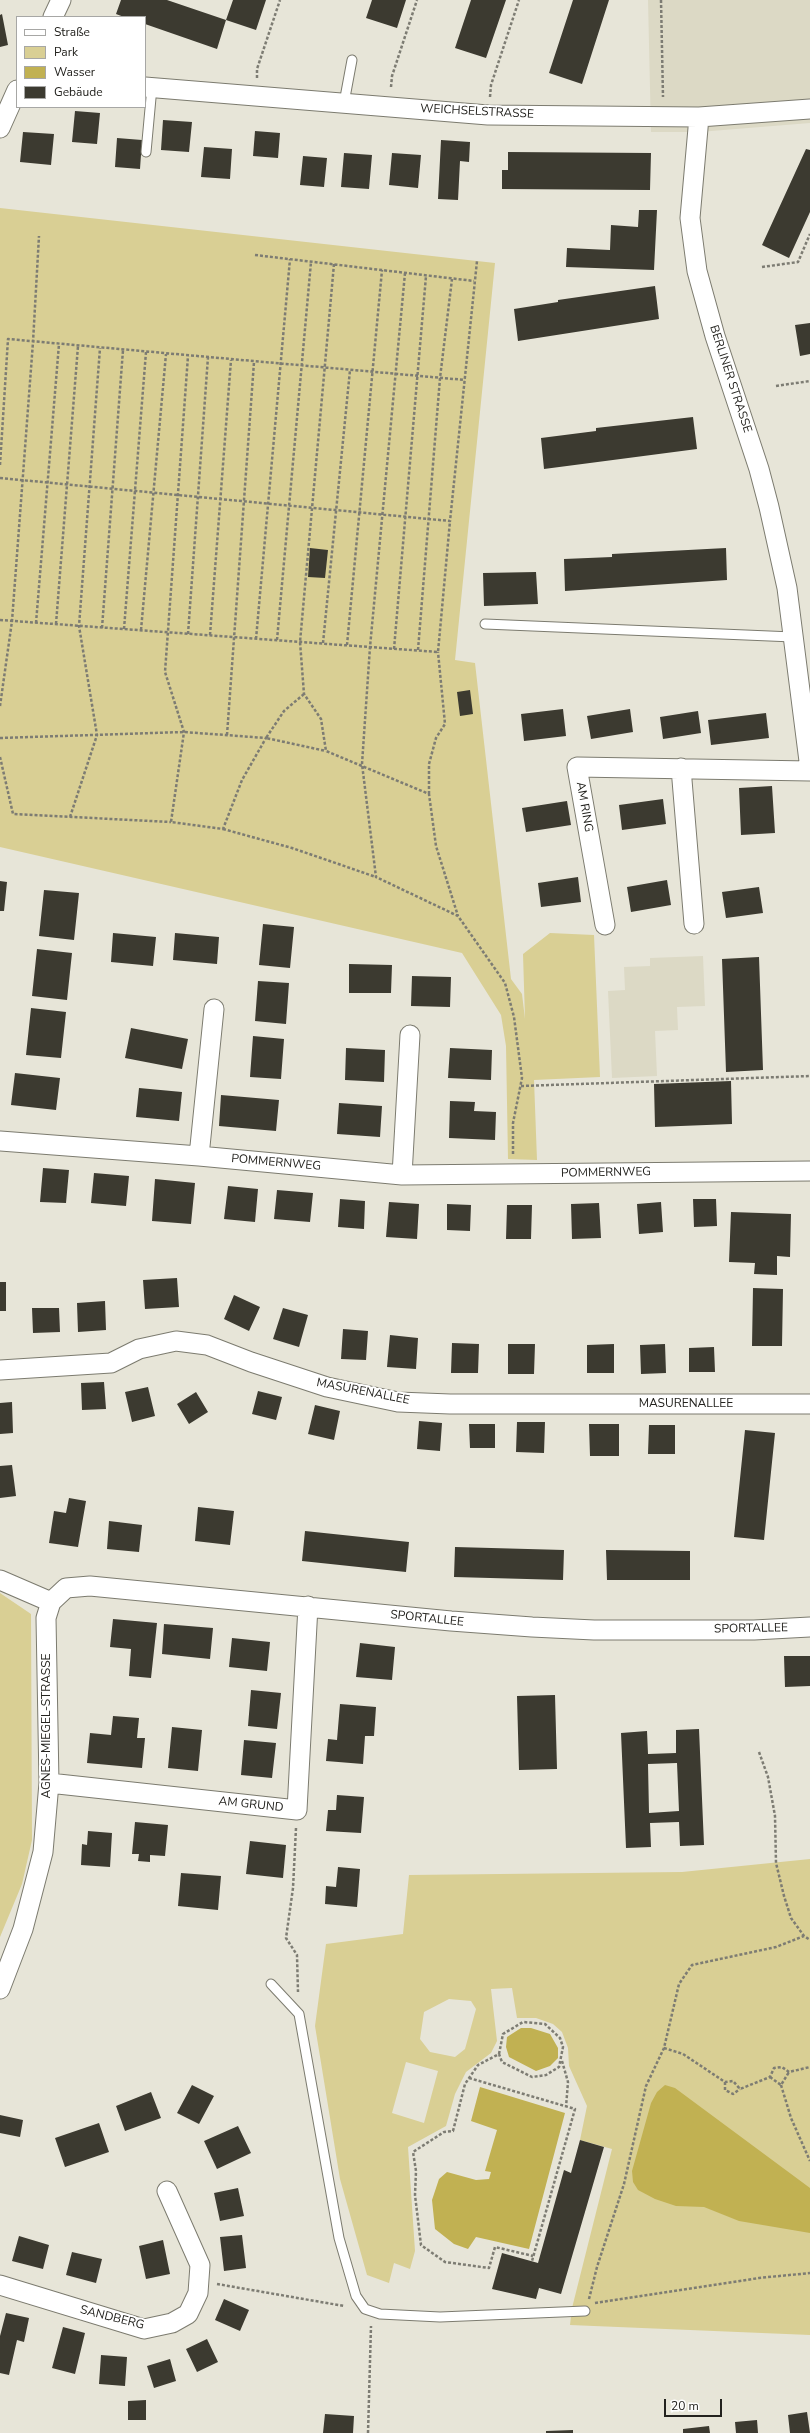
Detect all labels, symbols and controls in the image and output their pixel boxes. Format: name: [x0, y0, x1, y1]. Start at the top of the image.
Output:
legend: [16, 16, 146, 108]
text: Straße: [54, 24, 90, 40]
text: Park: [54, 44, 78, 60]
text: Wasser: [54, 64, 95, 80]
text: Gebäude: [54, 84, 103, 100]
street label: WEICHSELSTRASSE: [420, 102, 534, 122]
street label: BERLINER STRASSE: [706, 323, 754, 435]
street label: AM RING: [573, 781, 595, 833]
street label: POMMERNWEG: [231, 1152, 321, 1174]
street label: POMMERNWEG: [561, 1165, 651, 1181]
street label: MASURENALLEE: [315, 1376, 411, 1408]
street label: MASURENALLEE: [639, 1397, 733, 1411]
street label: SPORTALLEE: [389, 1608, 465, 1630]
street label: SPORTALLEE: [714, 1621, 788, 1637]
street label: AGNES-MIEGEL-STRASSE: [40, 1653, 54, 1799]
street label: AM GRUND: [218, 1794, 284, 1816]
street label: SANDBERG: [78, 2303, 146, 2333]
scale bar: [666, 2391, 724, 2417]
text: 20 m: [671, 2398, 699, 2414]

